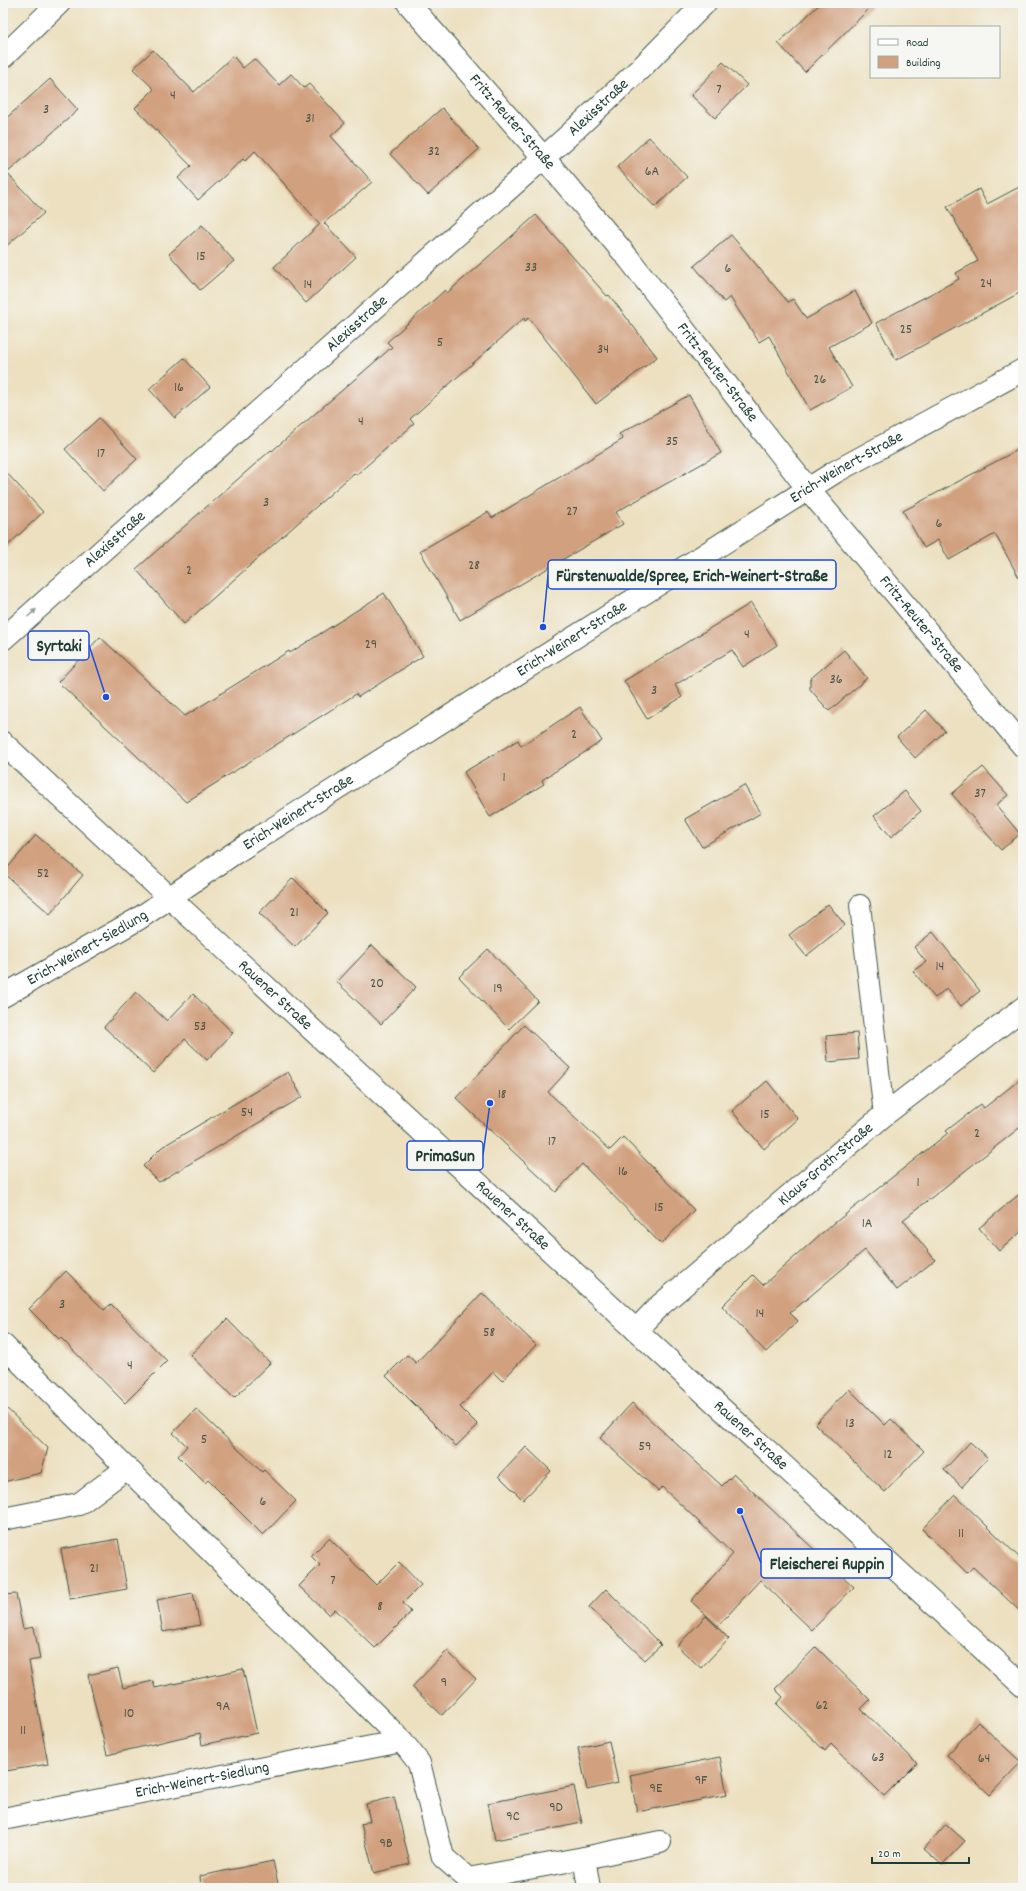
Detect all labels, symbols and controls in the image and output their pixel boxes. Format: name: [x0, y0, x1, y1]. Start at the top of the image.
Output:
legend: [870, 26, 1000, 78]
text: Road: [906, 35, 928, 52]
text: Building: [906, 55, 941, 72]
street label: Fritz-Reuter-Straße: [464, 69, 561, 175]
street label: Alexisstraße: [563, 73, 634, 142]
house number: 7: [716, 80, 722, 100]
house number: 4: [170, 86, 176, 106]
house number: 3: [43, 100, 49, 120]
house number: 31: [305, 109, 315, 129]
house number: 32: [428, 142, 440, 162]
house number: 6A: [645, 162, 660, 182]
house number: 15: [196, 247, 206, 267]
house number: 33: [525, 258, 537, 278]
house number: 6: [725, 259, 732, 279]
house number: 24: [980, 274, 992, 294]
house number: 14: [304, 275, 312, 295]
street label: Alexisstraße: [321, 290, 393, 358]
street label: Fritz-Reuter-Straße: [671, 318, 763, 427]
house number: 25: [900, 320, 912, 340]
house number: 5: [437, 333, 443, 353]
house number: 34: [597, 340, 609, 360]
house number: 26: [814, 370, 827, 390]
house number: 16: [174, 378, 184, 398]
house number: 4: [358, 412, 364, 432]
street label: Erich-Weinert-Straße: [785, 426, 907, 509]
house number: 35: [666, 432, 678, 452]
house number: 17: [97, 444, 105, 464]
house number: 3: [263, 493, 269, 513]
house number: 27: [566, 502, 578, 522]
street label: Alexisstraße: [79, 505, 151, 573]
house number: 6: [936, 514, 943, 534]
house number: 28: [468, 556, 480, 576]
callout: Fürstenwalde/Spree, Erich-Weinert-Straße: [548, 560, 836, 589]
house number: 2: [186, 561, 192, 581]
text: Fürstenwalde/Spree, Erich-Weinert-Straße: [556, 566, 829, 590]
street label: Fritz-Reuter-Straße: [874, 571, 969, 678]
street label: Erich-Weinert-Straße: [512, 595, 632, 683]
one-way arrow: [27, 609, 37, 618]
house number: 4: [744, 625, 750, 645]
callout: Syrtaki: [28, 631, 89, 660]
house number: 29: [365, 635, 377, 655]
text: Syrtaki: [36, 636, 82, 660]
house number: 36: [829, 670, 843, 690]
house number: 3: [651, 681, 657, 701]
house number: 2: [571, 725, 577, 745]
house number: 1: [502, 768, 506, 788]
street label: Erich-Weinert-Straße: [238, 769, 358, 856]
house number: 37: [974, 784, 986, 804]
house number: 52: [37, 864, 49, 884]
house number: 21: [289, 903, 299, 923]
street label: Erich-Weinert-Siedlung: [22, 904, 152, 992]
street label: Rauener Straße: [233, 955, 317, 1036]
house number: 14: [936, 957, 944, 977]
house number: 20: [370, 974, 384, 994]
house number: 19: [493, 979, 503, 999]
house number: 53: [194, 1017, 206, 1037]
house number: 18: [498, 1085, 507, 1105]
house number: 54: [241, 1103, 253, 1123]
house number: 15: [760, 1105, 770, 1125]
street label: Klaus-Groth-Straße: [773, 1117, 879, 1212]
house number: 2: [974, 1124, 980, 1144]
house number: 17: [548, 1132, 556, 1152]
callout: PrimaSun: [407, 1141, 483, 1170]
text: PrimaSun: [415, 1146, 475, 1170]
house number: 16: [618, 1162, 628, 1182]
house number: 1: [916, 1173, 920, 1193]
street label: Rauener Straße: [470, 1175, 555, 1256]
house number: 15: [654, 1198, 664, 1218]
house number: 1A: [862, 1214, 873, 1234]
house number: 3: [59, 1295, 65, 1315]
house number: 14: [756, 1304, 764, 1324]
house number: 58: [483, 1323, 495, 1343]
house number: 4: [127, 1356, 133, 1376]
street label: Rauener Straße: [708, 1395, 793, 1476]
house number: 13: [845, 1414, 855, 1434]
house number: 5: [201, 1430, 207, 1450]
house number: 59: [639, 1437, 651, 1457]
house number: 12: [883, 1445, 893, 1465]
house number: 6: [260, 1492, 267, 1512]
house number: 11: [958, 1524, 964, 1544]
callout: Fleischerei Ruppin: [761, 1549, 892, 1578]
text: Fleischerei Ruppin: [770, 1554, 884, 1578]
house number: 21: [89, 1559, 99, 1579]
house number: 7: [330, 1571, 336, 1591]
house number: 8: [377, 1597, 383, 1617]
house number: 9: [441, 1673, 447, 1693]
house number: 62: [816, 1696, 828, 1716]
house number: 9A: [216, 1697, 230, 1717]
house number: 10: [124, 1704, 134, 1724]
house number: 11: [20, 1721, 26, 1741]
house number: 63: [871, 1748, 885, 1768]
house number: 64: [978, 1749, 990, 1769]
street label: Erich-Weinert-Siedlung: [133, 1756, 271, 1804]
house number: 9F: [695, 1771, 708, 1791]
house number: 9E: [650, 1779, 663, 1799]
house number: 9D: [549, 1798, 563, 1818]
house number: 9C: [506, 1807, 520, 1827]
house number: 9B: [379, 1834, 393, 1854]
scale bar: [872, 1839, 969, 1865]
text: 20 m: [878, 1846, 901, 1863]

